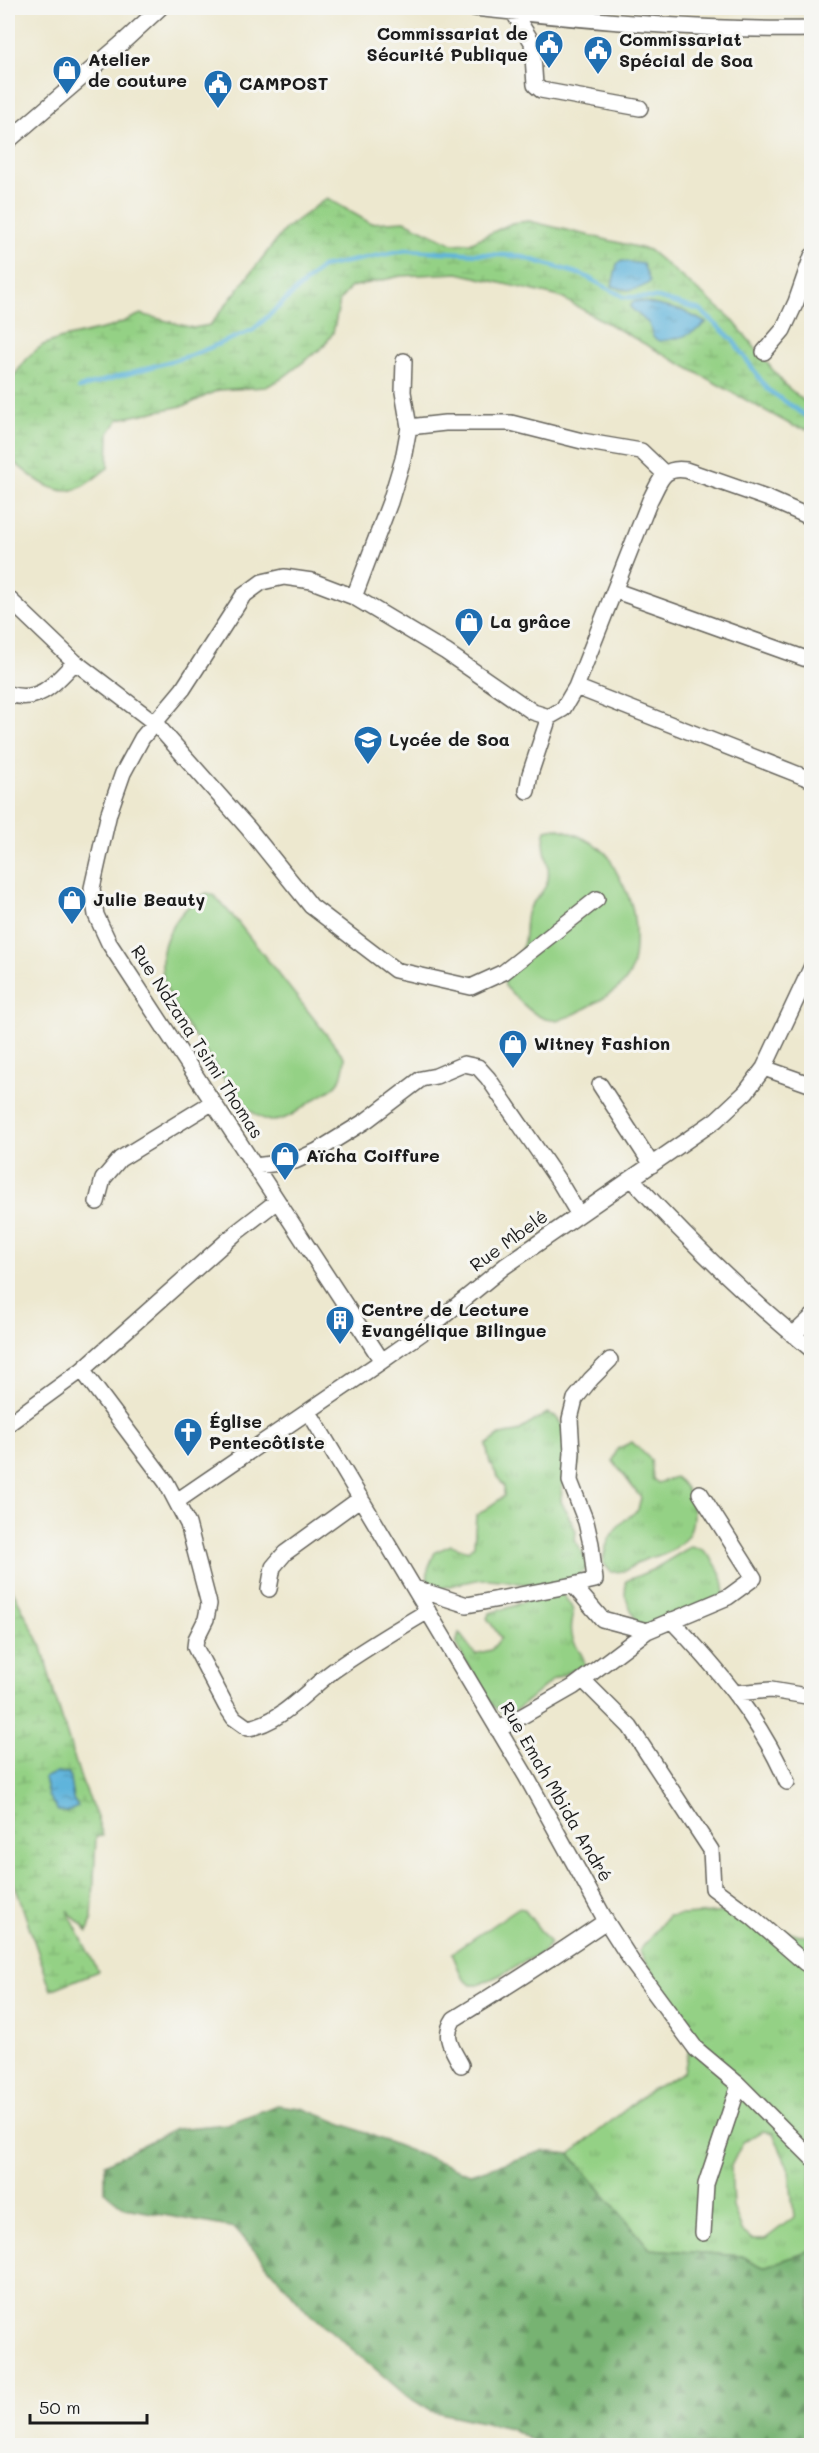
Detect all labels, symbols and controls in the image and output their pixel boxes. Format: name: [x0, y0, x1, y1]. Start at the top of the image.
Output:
place label: Commissariat de Sécurité Publique: [367, 21, 528, 66]
place label: Commissariat Spécial de Soa: [619, 27, 753, 72]
public building icon: Commissariat de Sécurité Publique: [533, 28, 565, 70]
public building icon: Commissariat Spécial de Soa: [582, 34, 614, 76]
place label: Atelier de couture: [88, 47, 187, 92]
shop icon: Atelier de couture: [51, 54, 83, 96]
public building icon: CAMPOST: [202, 68, 234, 110]
place label: CAMPOST: [239, 71, 329, 95]
shop icon: La grâce: [453, 606, 485, 648]
place label: La grâce: [490, 609, 571, 633]
school or university icon: Lycée de Soa: [352, 724, 384, 766]
place label: Lycée de Soa: [389, 727, 510, 751]
shop icon: Julie Beauty: [56, 884, 88, 926]
place label: Julie Beauty: [93, 887, 206, 911]
street label: Rue Ndzana Tsimi Thomas: [126, 940, 270, 1143]
shop icon: Witney Fashion: [497, 1028, 529, 1070]
place label: Witney Fashion: [534, 1031, 670, 1055]
shop icon: Aïcha Coiffure: [269, 1140, 301, 1182]
place label: Aïcha Coiffure: [306, 1143, 440, 1167]
street label: Rue Mbelé: [465, 1204, 552, 1277]
place label: Centre de Lecture Evangélique Bilingue: [361, 1297, 547, 1342]
building icon: Centre de Lecture Evangélique Bilingue: [324, 1304, 356, 1346]
place label: Église Pentecôtiste: [209, 1409, 325, 1454]
church icon: Église Pentecôtiste: [172, 1416, 204, 1458]
street label: Rue Emah Mbida André: [496, 1697, 618, 1886]
scale bar: [30, 2387, 147, 2425]
text: 50 m: [39, 2395, 81, 2419]

